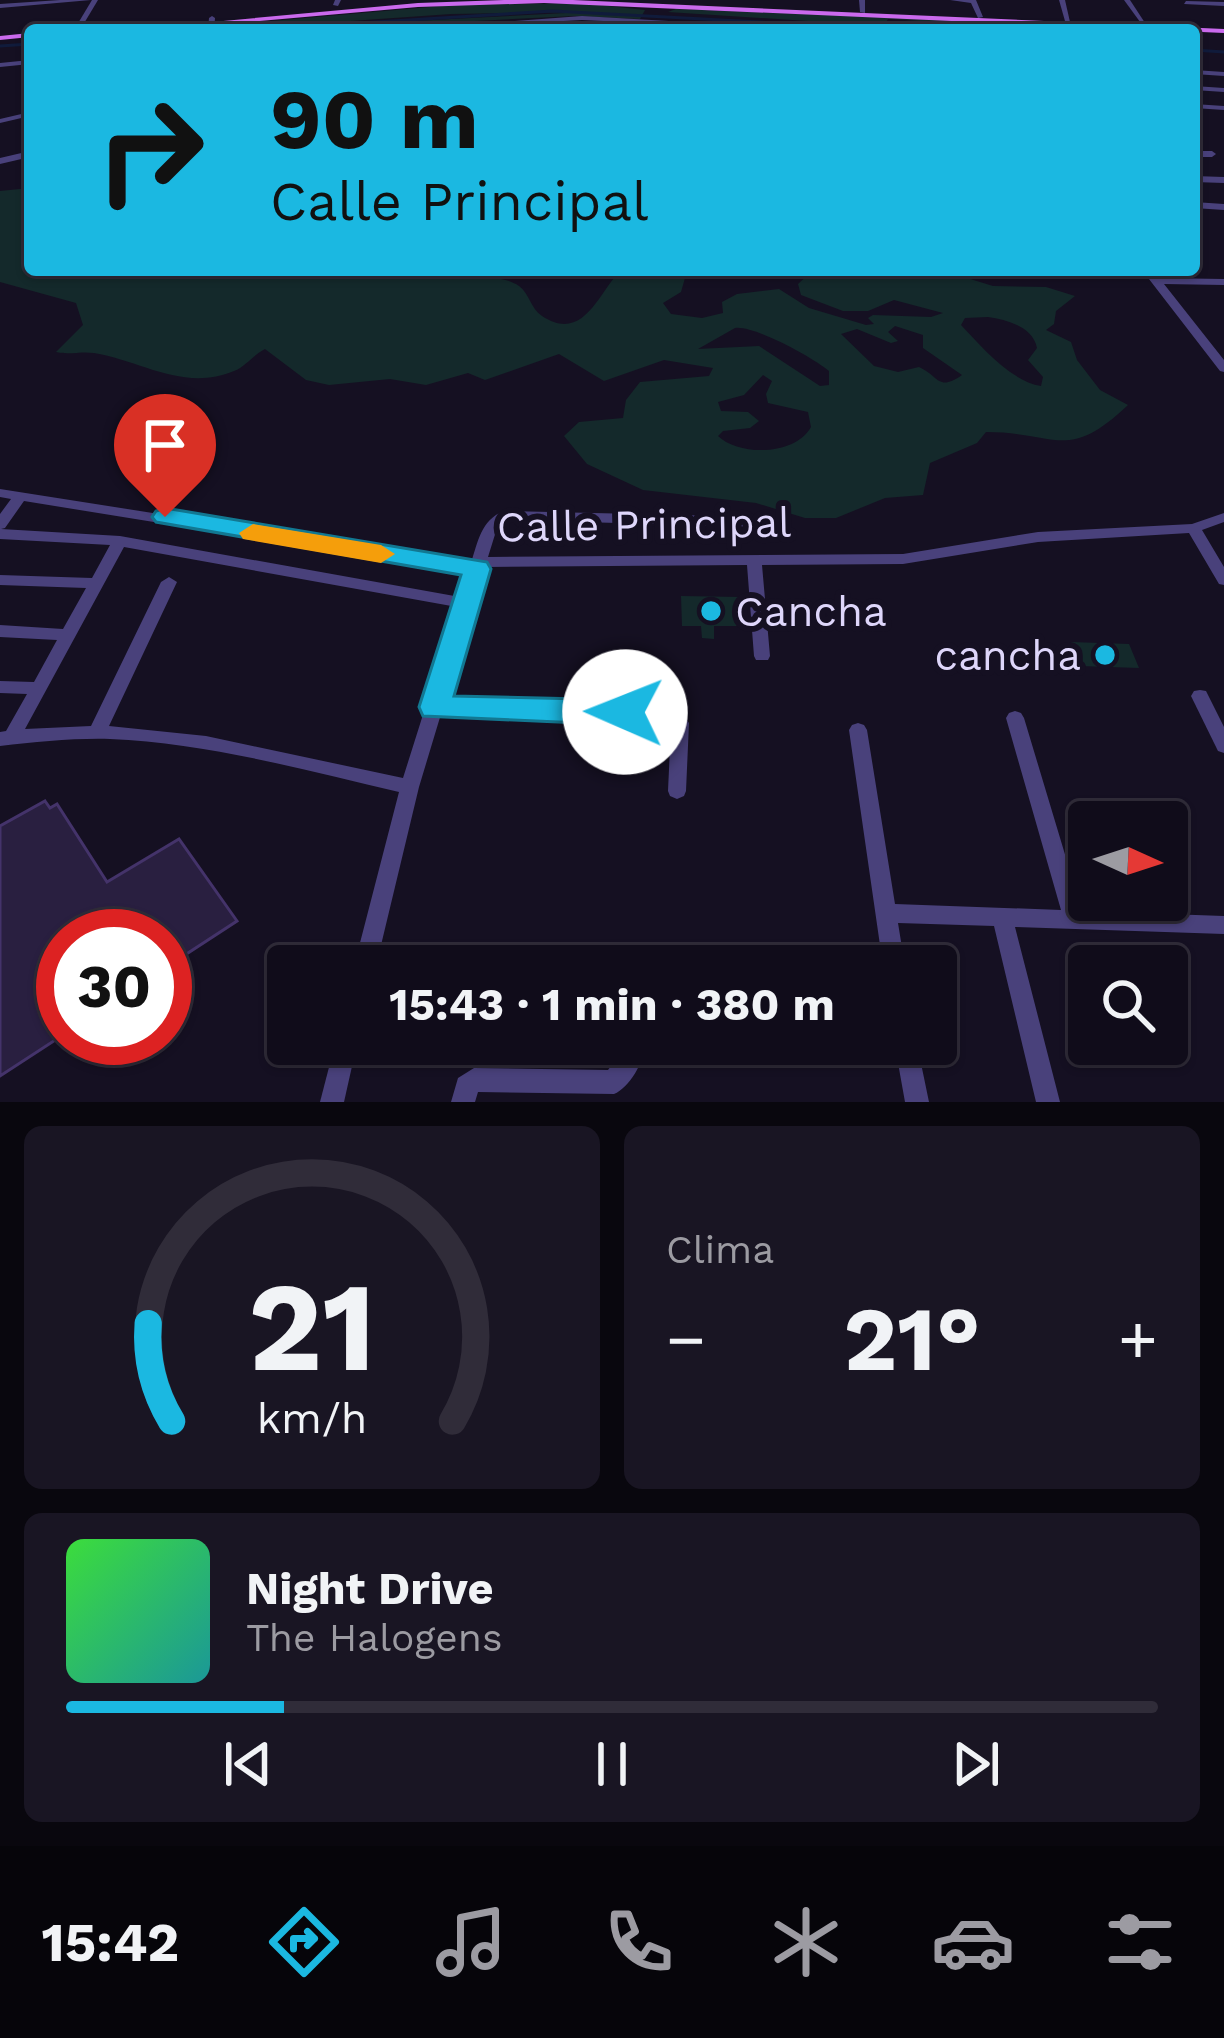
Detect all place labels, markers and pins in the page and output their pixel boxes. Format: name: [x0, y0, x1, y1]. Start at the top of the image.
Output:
pin: [114, 394, 216, 517]
place label: Cancha: [735, 587, 887, 636]
marker: Cancha: [698, 598, 724, 624]
place label: cancha: [934, 631, 1081, 680]
marker: cancha: [1092, 642, 1118, 668]

